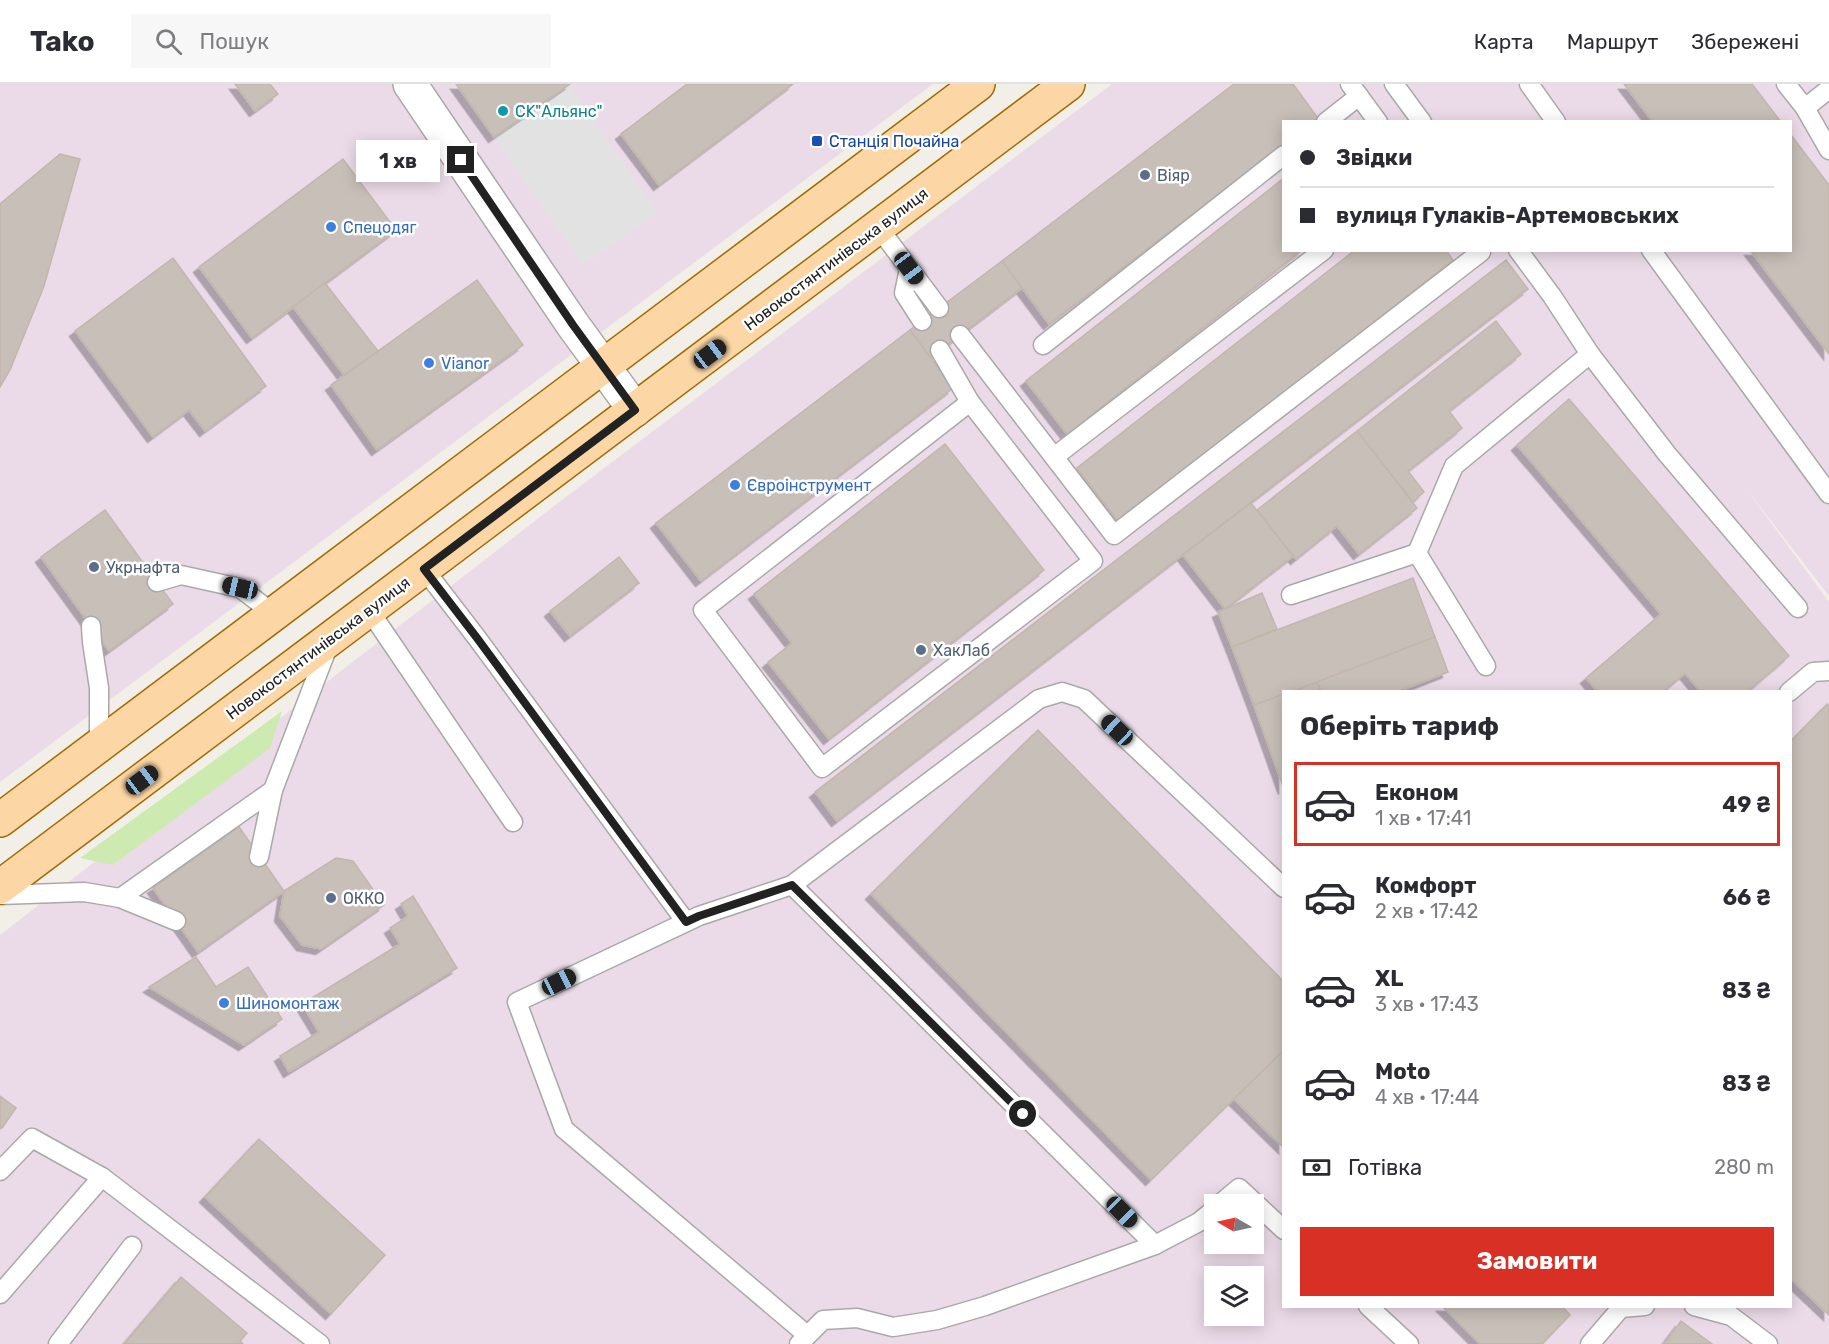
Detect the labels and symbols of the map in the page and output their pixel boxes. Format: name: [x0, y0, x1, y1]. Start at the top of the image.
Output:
place label: CK"Альянс": [515, 102, 603, 121]
marker: CK"Альянс": [496, 104, 510, 118]
place label: Станція Почайна: [829, 132, 959, 151]
marker: Станція Почайна: [810, 134, 824, 148]
callout: 1 хв: [356, 139, 440, 181]
route end: [447, 146, 474, 173]
place label: Віяр: [1157, 166, 1190, 185]
marker: Віяр: [1138, 168, 1152, 182]
street label: Новокостянтинівська вулиця: [740, 184, 932, 334]
place label: Спецодяг: [343, 218, 416, 237]
marker: Спецодяг: [324, 220, 338, 234]
car: [891, 248, 927, 288]
car: [690, 336, 730, 372]
place label: Vianor: [441, 354, 489, 373]
marker: Vianor: [422, 356, 436, 370]
place label: Євроiнструмент: [747, 476, 871, 495]
marker: Євроiнструмент: [728, 478, 742, 492]
place label: Укрнафта: [106, 558, 180, 577]
marker: Укрнафта: [87, 560, 101, 574]
street label: Новокостянтинівська вулиця: [222, 573, 414, 723]
car: [220, 575, 260, 601]
place label: ХакЛаб: [933, 641, 990, 660]
marker: ХакЛаб: [914, 643, 928, 657]
car: [1098, 711, 1136, 749]
car: [122, 762, 162, 798]
place label: ОККО: [343, 889, 385, 908]
marker: ОККО: [324, 891, 338, 905]
car: [539, 966, 579, 998]
place label: Шиномонтаж: [236, 994, 340, 1013]
marker: Шиномонтаж: [217, 996, 231, 1010]
route start: [1009, 1100, 1036, 1127]
car: [1103, 1193, 1141, 1231]
north arrow: [1204, 1194, 1264, 1254]

